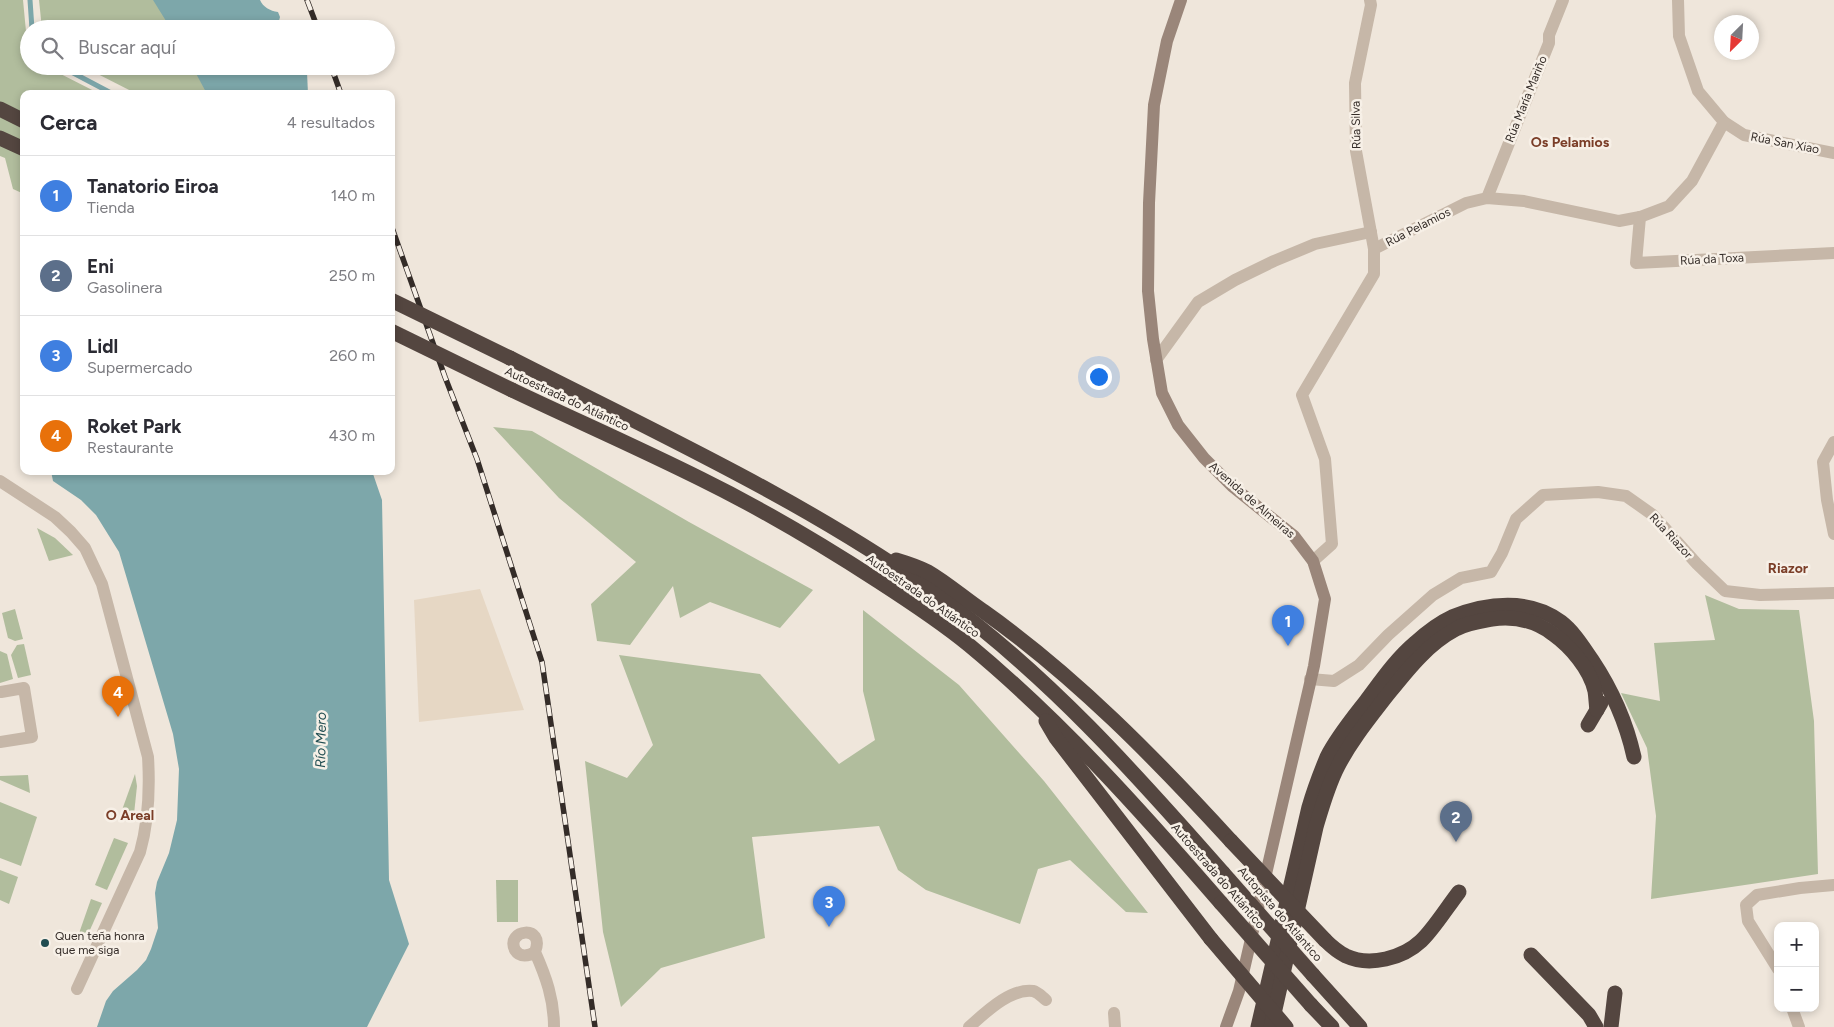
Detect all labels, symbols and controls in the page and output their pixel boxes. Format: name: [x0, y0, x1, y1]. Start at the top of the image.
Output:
north arrow: [1714, 15, 1759, 60]
search box: [20, 20, 395, 75]
icon: search: [38, 34, 66, 62]
text: Buscar aquí: [78, 36, 176, 59]
street label: Rúa María Mariño: [1502, 54, 1550, 144]
street label: Rúa Silva: [1349, 101, 1363, 149]
text: Cerca: [40, 110, 97, 135]
text: 4 resultados: [287, 113, 375, 132]
street label: Rúa San Xiao: [1749, 129, 1821, 157]
district label: Os Pelamios: [1531, 134, 1610, 151]
text: Tanatorio Eiroa: [87, 175, 219, 198]
text: 1: [53, 186, 59, 205]
text: 140 m: [331, 186, 375, 205]
text: Tienda: [87, 198, 135, 217]
street label: Rúa Pelamios: [1383, 204, 1453, 249]
street label: Rúa da Toxa: [1680, 250, 1744, 268]
text: Eni: [87, 255, 114, 278]
text: 2: [51, 266, 61, 285]
text: 250 m: [329, 266, 375, 285]
text: Gasolinera: [87, 278, 163, 297]
text: Lidl: [87, 335, 118, 358]
text: 3: [52, 346, 60, 365]
text: 260 m: [329, 346, 375, 365]
text: Supermercado: [87, 358, 193, 377]
street label: Autoestrada do Atlántico: [503, 364, 631, 434]
your location: [1086, 364, 1112, 390]
text: Roket Park: [87, 415, 182, 438]
text: 4: [51, 426, 61, 445]
text: 430 m: [329, 426, 375, 445]
text: Restaurante: [87, 438, 174, 457]
street label: Avenida de Almeiras: [1206, 459, 1298, 541]
street label: Rúa Riazor: [1647, 511, 1695, 561]
street label: Autoestrada do Atlántico: [864, 552, 982, 640]
district label: Riazor: [1768, 560, 1809, 577]
pin: 1: [1272, 605, 1304, 646]
pin: 4: [102, 676, 134, 717]
water label: Río Mero: [312, 712, 330, 768]
pin: 2: [1440, 801, 1472, 842]
district label: O Areal: [106, 807, 154, 824]
street label: Autoestrada do Atlántico: [1168, 820, 1268, 932]
street label: Autopista do Atlántico: [1235, 864, 1325, 964]
pin: 3: [813, 886, 845, 927]
map controls: [1774, 922, 1819, 1012]
button: +: [1774, 922, 1819, 967]
place label: Quen teña honra que me siga: [55, 929, 145, 957]
marker: Quen teña honra que me siga: [39, 937, 51, 949]
button: −: [1774, 967, 1819, 1012]

